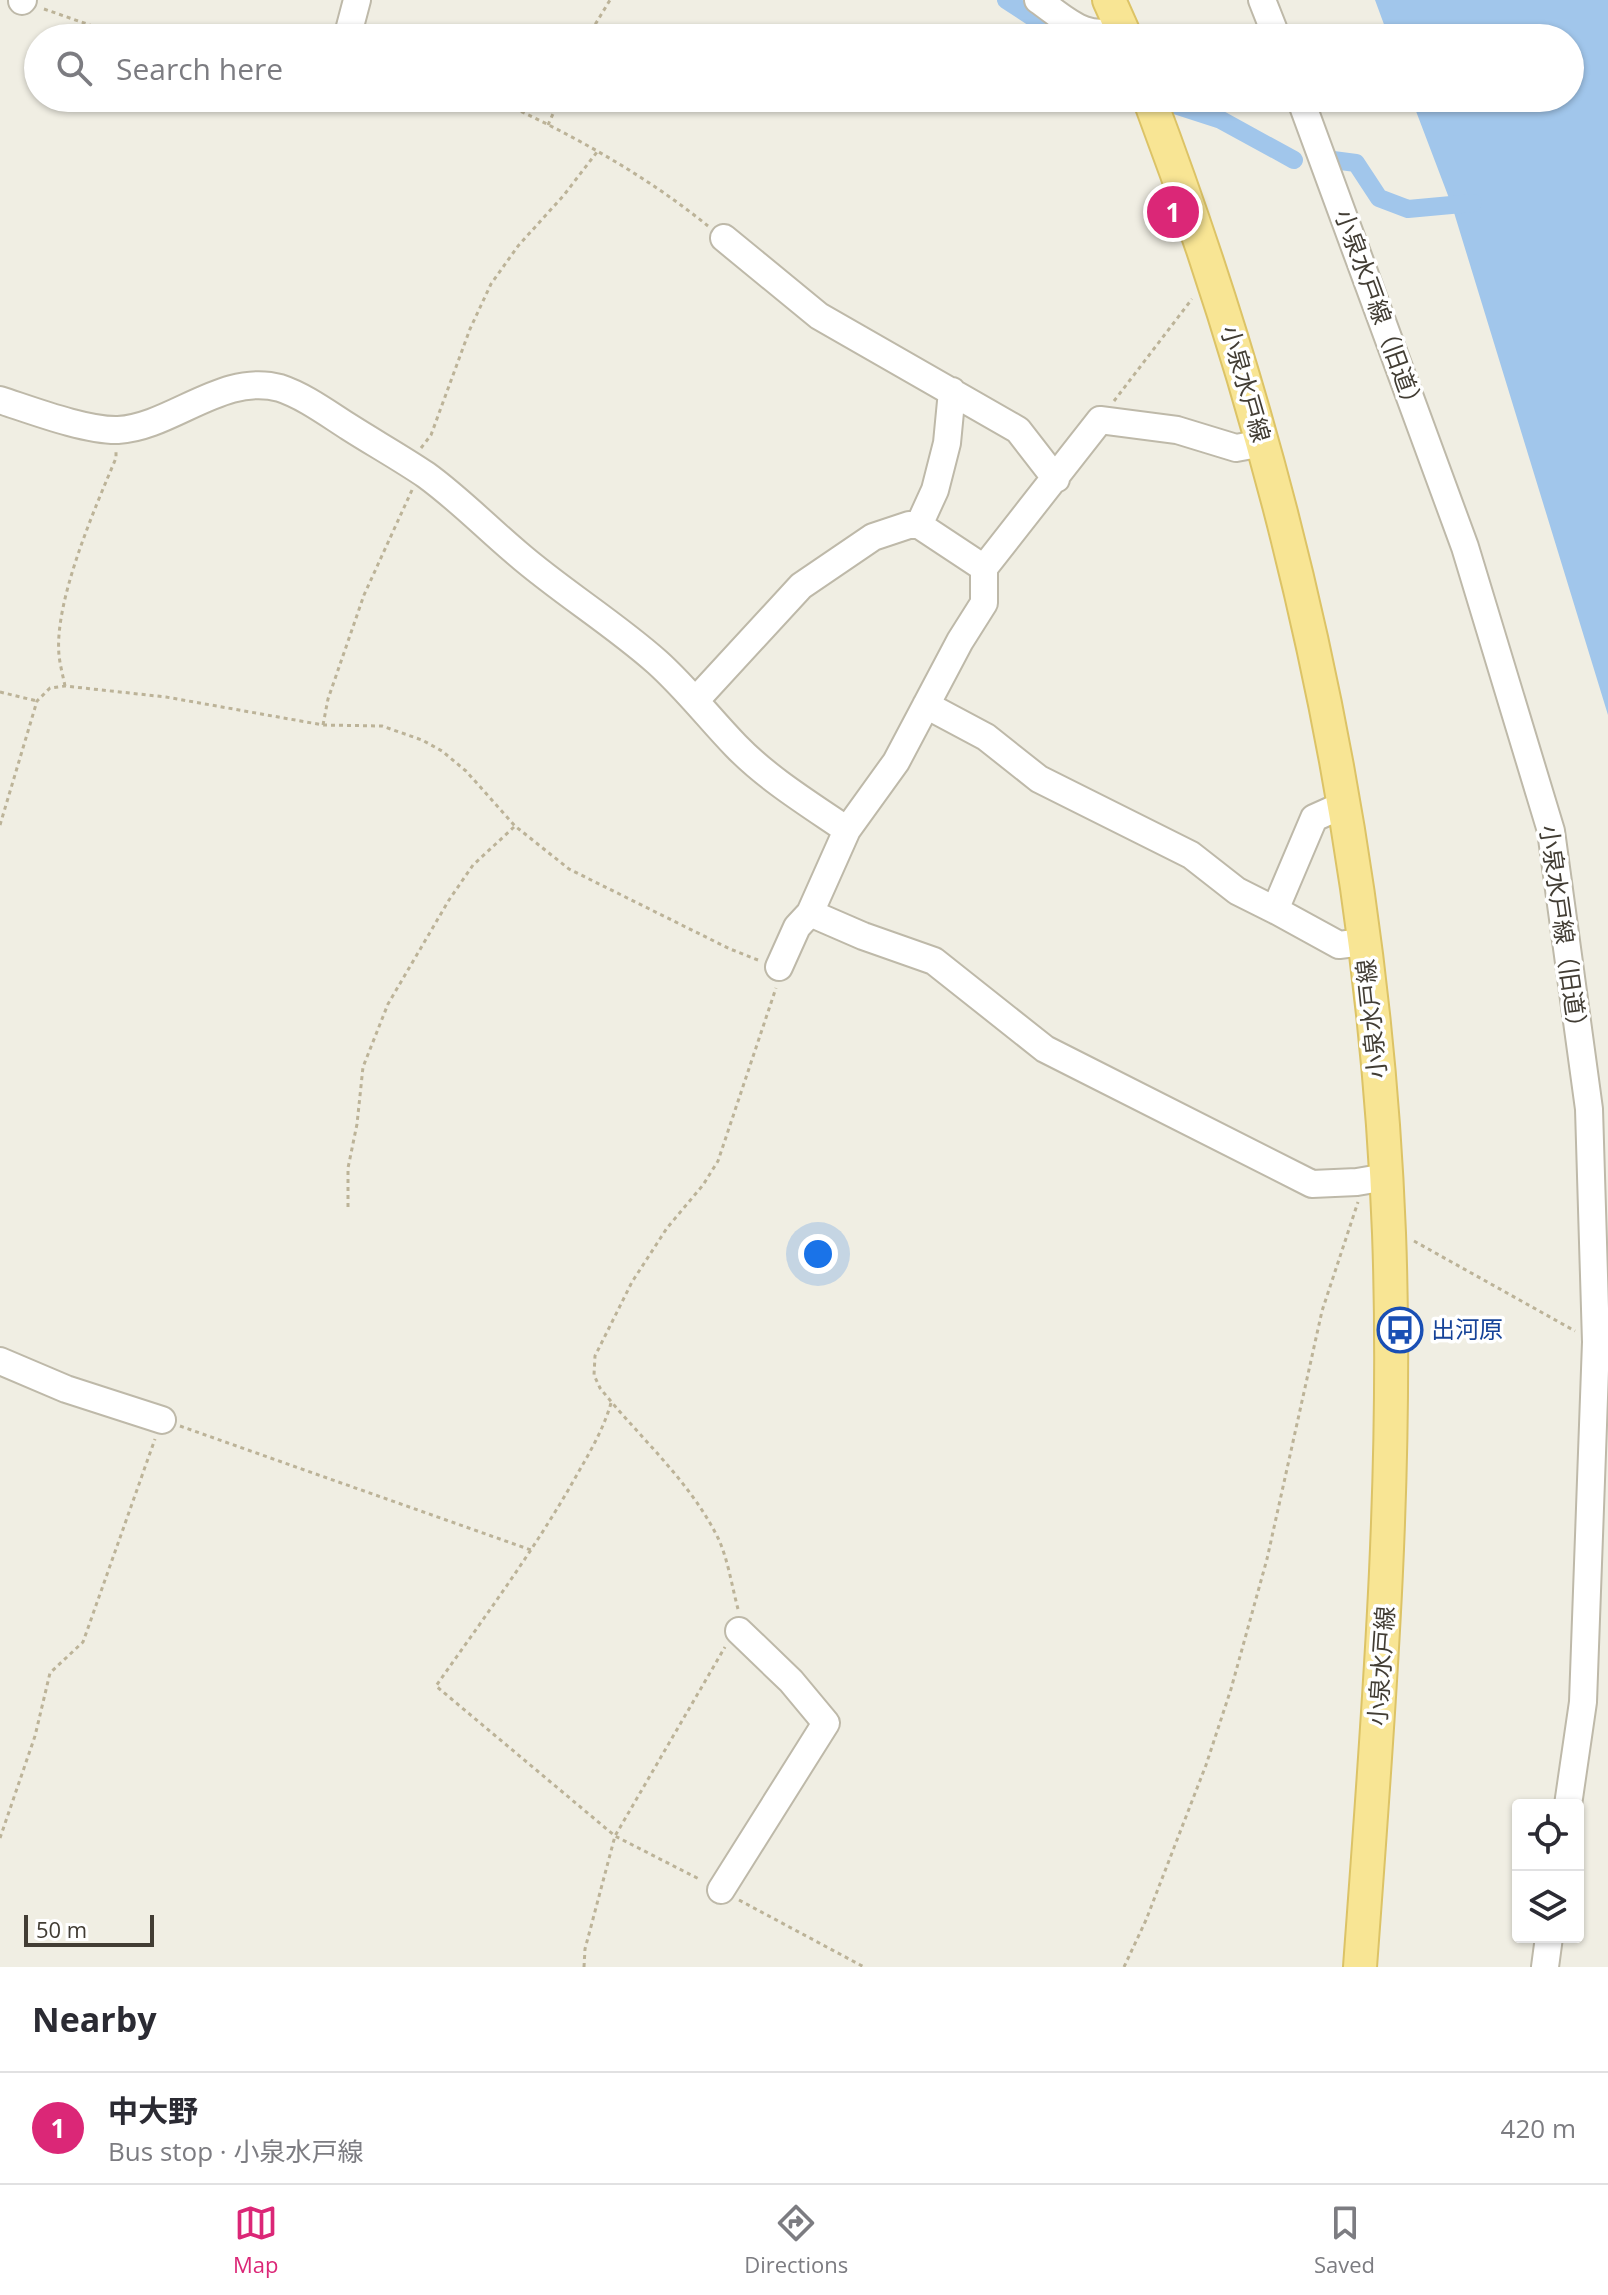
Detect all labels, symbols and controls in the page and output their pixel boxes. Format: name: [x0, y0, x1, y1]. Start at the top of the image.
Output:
search box: [24, 24, 1584, 112]
icon: search: [52, 46, 96, 90]
text: Search here: [116, 48, 283, 89]
pin: 1: [1147, 182, 1199, 242]
street label: 小泉水戸線（旧道）: [1328, 204, 1433, 419]
street label: 小泉水戸線: [1214, 321, 1279, 446]
street label: 小泉水戸線（旧道）: [1533, 823, 1596, 1041]
street label: 小泉水戸線: [1348, 958, 1393, 1081]
your location: [798, 1234, 838, 1274]
bus stop icon: 出河原: [1376, 1306, 1424, 1354]
place label: 出河原: [1431, 1312, 1503, 1345]
street label: 小泉水戸線: [1360, 1605, 1401, 1727]
map controls: [1512, 1799, 1584, 1943]
button: locate: [1512, 1799, 1584, 1871]
button: layers: [1512, 1871, 1584, 1943]
scale bar: [24, 1911, 154, 1947]
text: 50 m: [36, 1914, 87, 1944]
text: Nearby: [32, 1996, 157, 2042]
text: 中大野: [108, 2090, 198, 2131]
text: 1: [51, 2110, 65, 2146]
text: 420 m: [1501, 2110, 1576, 2146]
text: Bus stop · 小泉水戸線: [108, 2133, 363, 2169]
tab: Map: [233, 2201, 278, 2279]
tab: Directions: [744, 2201, 848, 2279]
tab: Saved: [1314, 2201, 1375, 2279]

